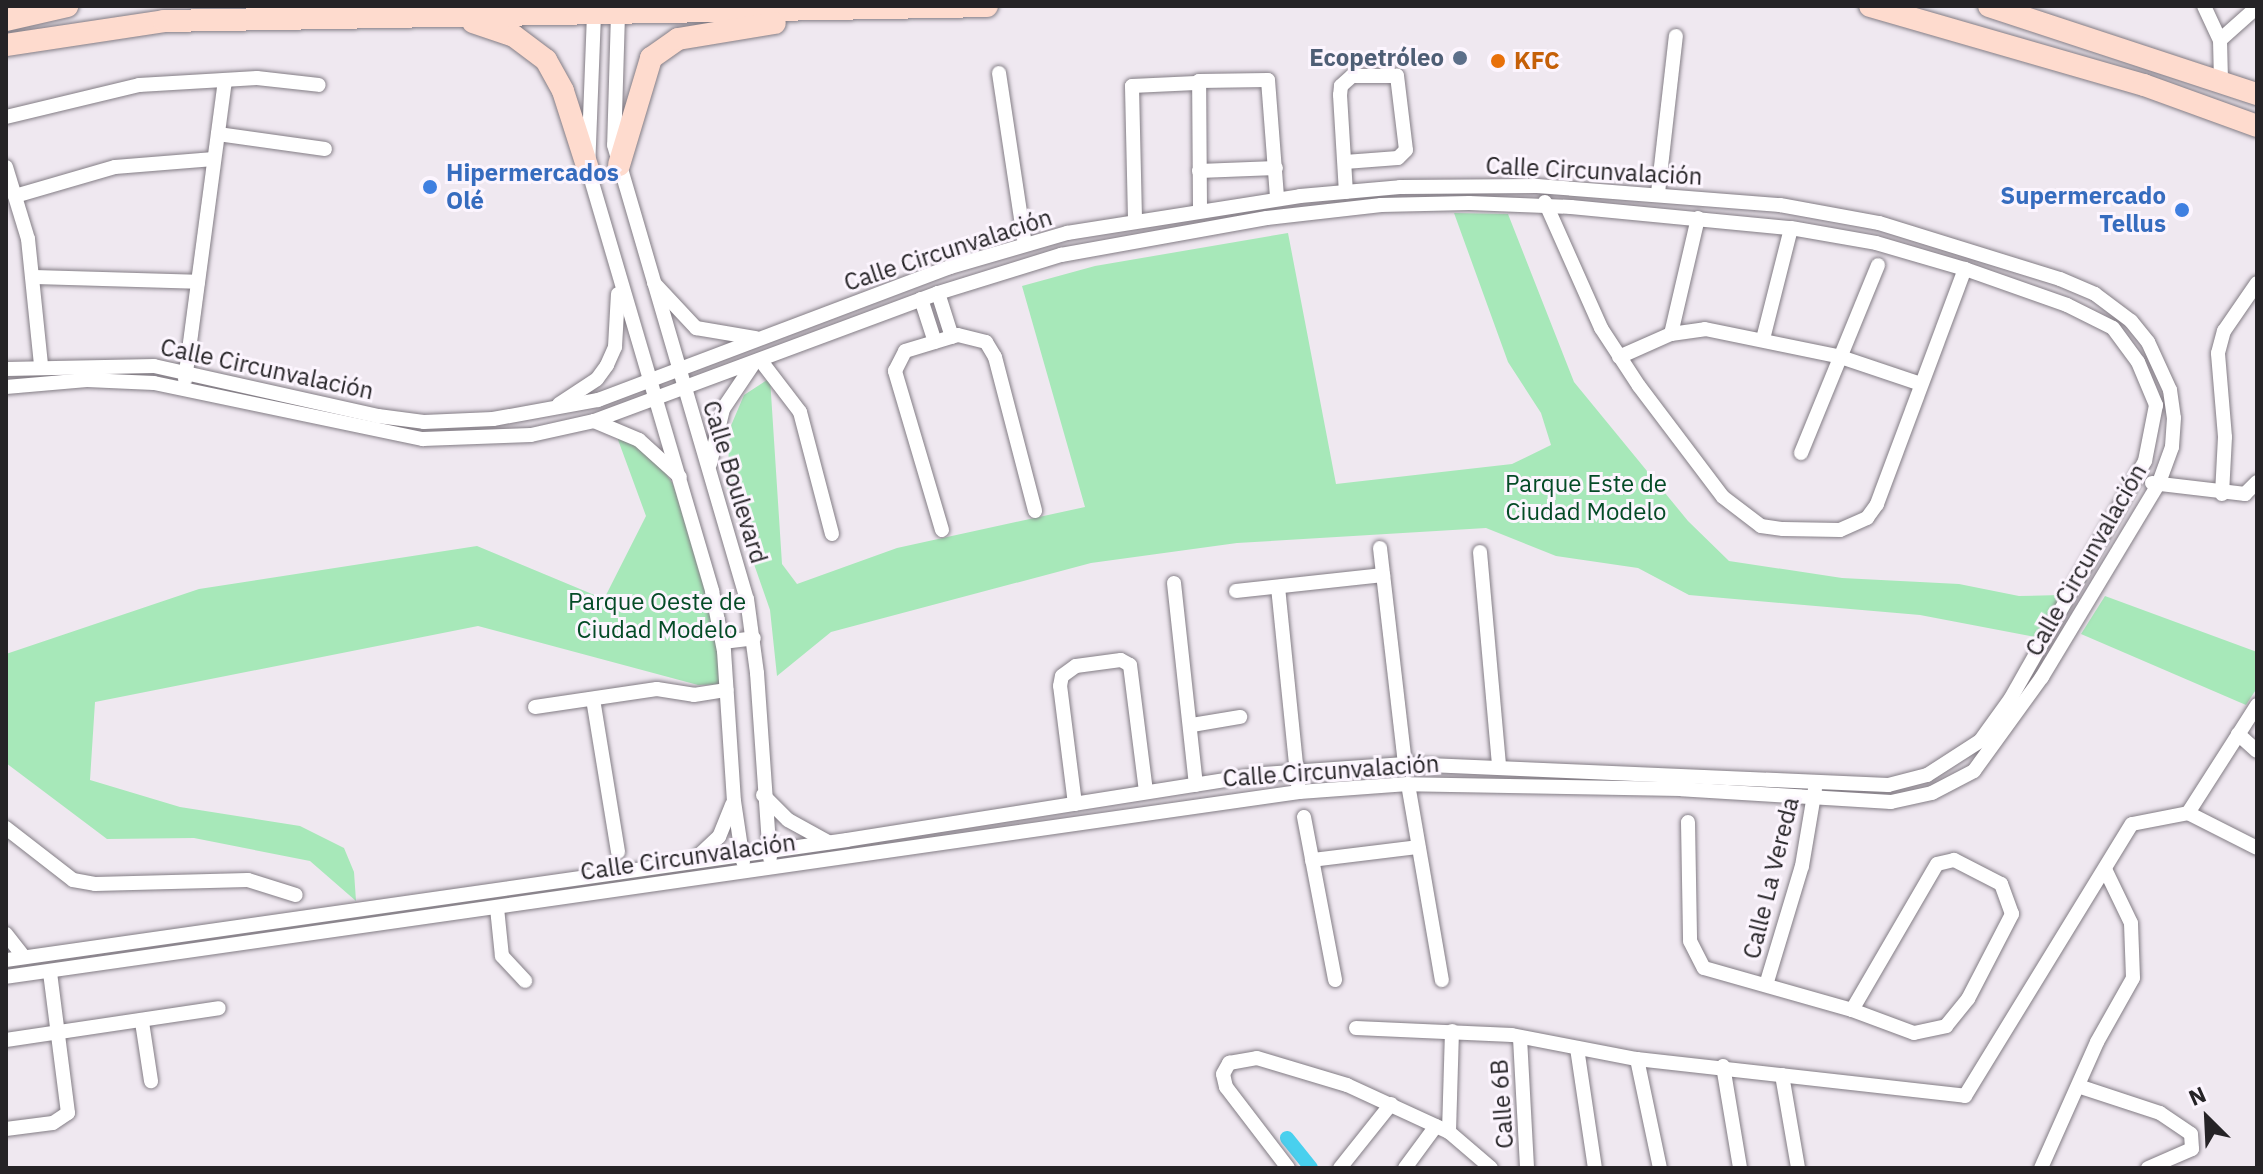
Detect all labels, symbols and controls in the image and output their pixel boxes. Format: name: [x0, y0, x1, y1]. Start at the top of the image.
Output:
place label: Ecopetróleo: [1309, 44, 1444, 72]
place label: KFC: [1514, 47, 1560, 75]
marker: Ecopetróleo: [1451, 49, 1469, 67]
marker: KFC: [1489, 52, 1507, 70]
street label: Calle Circunvalación: [1485, 151, 1703, 191]
place label: Hipermercados Olé: [446, 159, 619, 215]
marker: Hipermercados Olé: [421, 178, 439, 196]
place label: Supermercado Tellus: [2000, 182, 2166, 238]
marker: Supermercado Tellus: [2173, 201, 2191, 219]
street label: Calle Circunvalación: [840, 203, 1056, 297]
street label: Calle Circunvalación: [158, 332, 376, 406]
street label: Calle Boulevard: [697, 397, 773, 567]
street label: Calle Circunvalación: [2019, 459, 2153, 661]
park label: Parque Este de Ciudad Modelo: [1505, 470, 1667, 526]
park label: Parque Oeste de Ciudad Modelo: [568, 588, 746, 644]
street label: Calle Circunvalación: [1222, 749, 1440, 793]
street label: Calle La Vereda: [1737, 794, 1805, 962]
street label: Calle Circunvalación: [578, 828, 798, 886]
street label: Calle 6B: [1485, 1058, 1519, 1150]
north arrow: [2167, 1078, 2247, 1158]
text: N: [2184, 1079, 2210, 1112]

